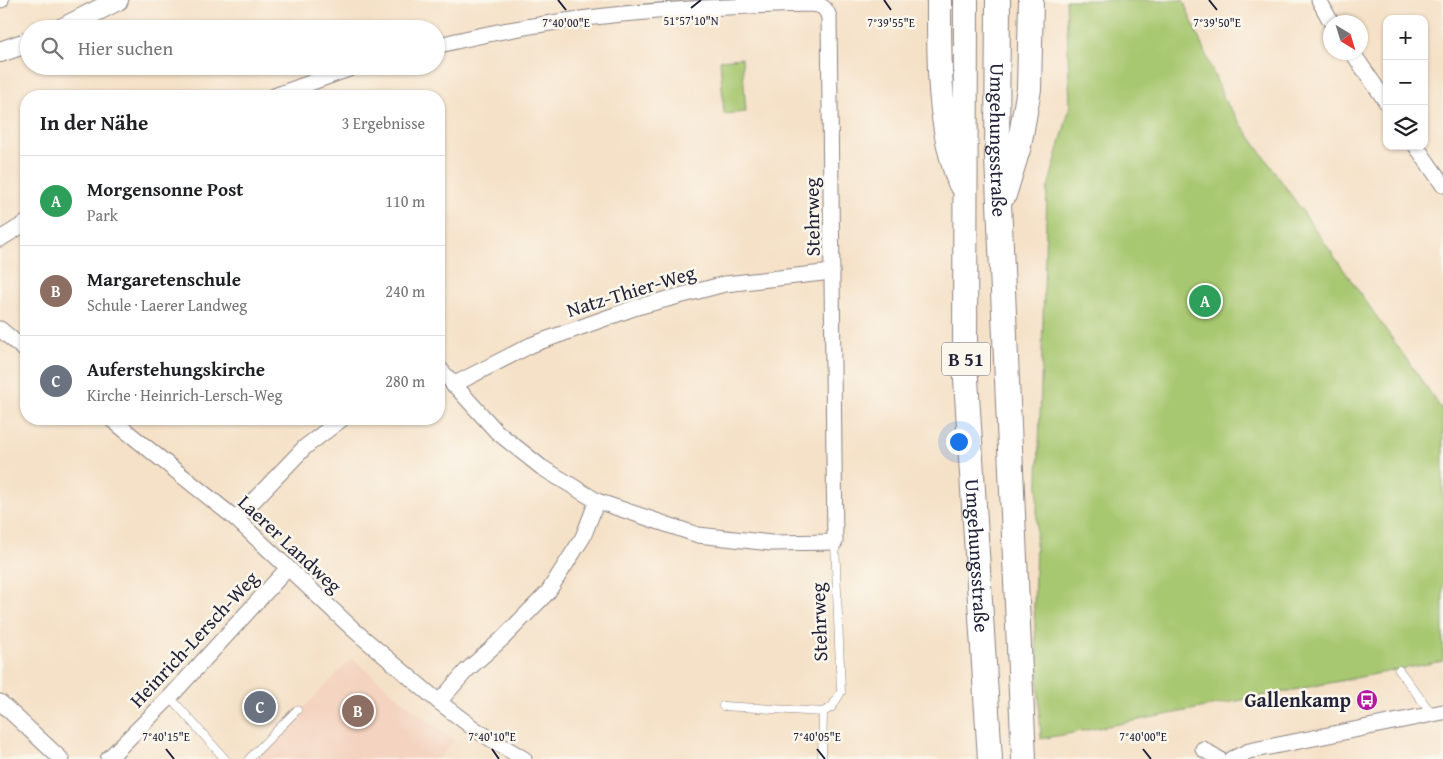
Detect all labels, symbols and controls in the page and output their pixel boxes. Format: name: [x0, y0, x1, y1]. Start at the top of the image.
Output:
text: 51°57'10"N: [663, 12, 719, 29]
text: 7°40'00"E: [542, 14, 590, 31]
text: 7°39'55"E: [867, 14, 915, 31]
text: 7°39'50"E: [1193, 14, 1241, 31]
north arrow: [1323, 15, 1368, 60]
map controls: [1383, 15, 1428, 150]
button: +: [1383, 15, 1428, 60]
search box: [20, 20, 445, 75]
icon: search: [38, 34, 66, 62]
text: Hier suchen: [78, 34, 173, 62]
button: −: [1383, 60, 1428, 105]
street label: Umgehungsstraße: [983, 63, 1015, 217]
button: layers: [1383, 105, 1428, 150]
text: In der Nähe: [40, 107, 148, 138]
text: 3 Ergebnisse: [342, 111, 425, 135]
text: Morgensonne Post: [87, 175, 244, 203]
street label: Stehrweg: [796, 177, 827, 257]
text: A: [51, 189, 61, 213]
text: 110 m: [385, 189, 425, 213]
text: Park: [87, 203, 118, 227]
street label: Natz-Thier-Weg: [563, 257, 699, 324]
text: Margaretenschule: [87, 265, 241, 293]
text: B: [51, 279, 61, 303]
text: 240 m: [385, 279, 425, 303]
pin: A: [1189, 282, 1221, 320]
text: Schule · Laerer Landweg: [87, 293, 247, 317]
road number: B 51: [942, 342, 990, 376]
text: Auferstehungskirche: [87, 355, 265, 383]
text: C: [51, 369, 61, 393]
text: 280 m: [385, 369, 425, 393]
text: Kirche · Heinrich-Lersch-Weg: [87, 383, 282, 407]
your location: [946, 429, 972, 455]
street label: Umgehungsstraße: [958, 478, 997, 633]
street label: Laerer Landweg: [232, 488, 349, 600]
street label: Heinrich-Lersch-Weg: [122, 564, 265, 713]
street label: Stehrweg: [803, 582, 834, 662]
place label: Gallenkamp: [1244, 685, 1351, 714]
pin: C: [244, 688, 276, 726]
bus stop icon: Gallenkamp: [1355, 688, 1379, 712]
pin: B: [342, 692, 374, 730]
text: 7°40'15"E: [142, 728, 190, 745]
text: 7°40'10"E: [468, 728, 516, 745]
text: 7°40'05"E: [793, 728, 841, 745]
text: 7°40'00"E: [1119, 728, 1167, 745]

